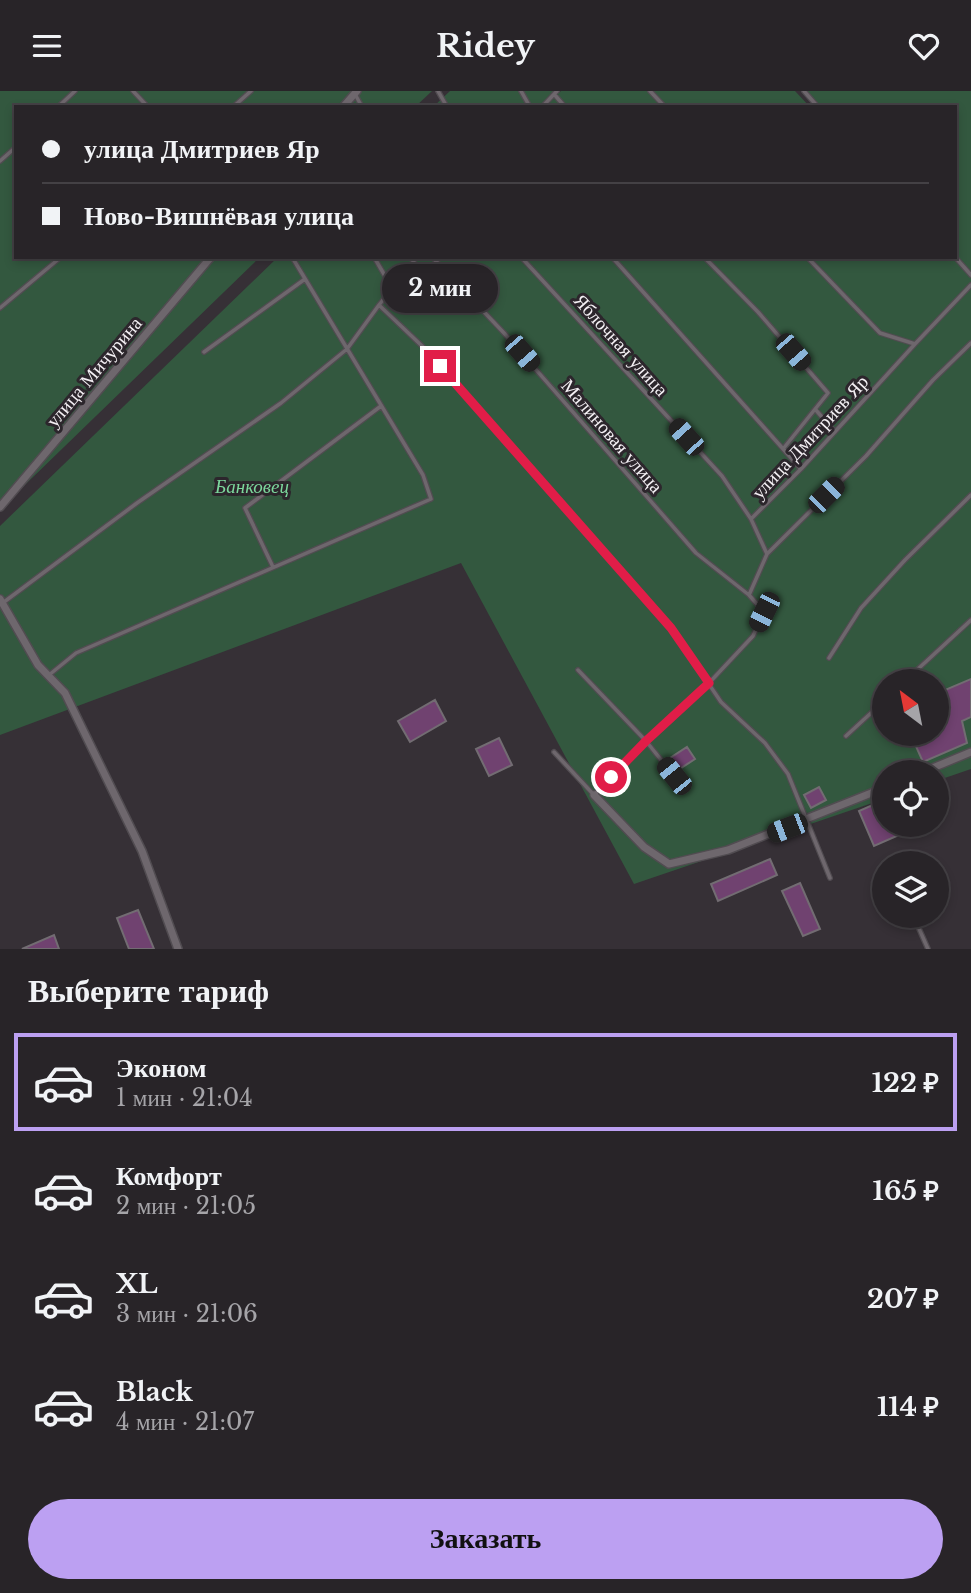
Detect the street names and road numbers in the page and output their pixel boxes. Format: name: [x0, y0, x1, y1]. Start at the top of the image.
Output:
street label: Яблочная улица: [569, 289, 673, 401]
street label: улица Мичурина: [41, 312, 147, 432]
street label: улица Дмитриев Яр: [747, 370, 873, 504]
street label: Малиновая улица: [556, 374, 668, 498]

